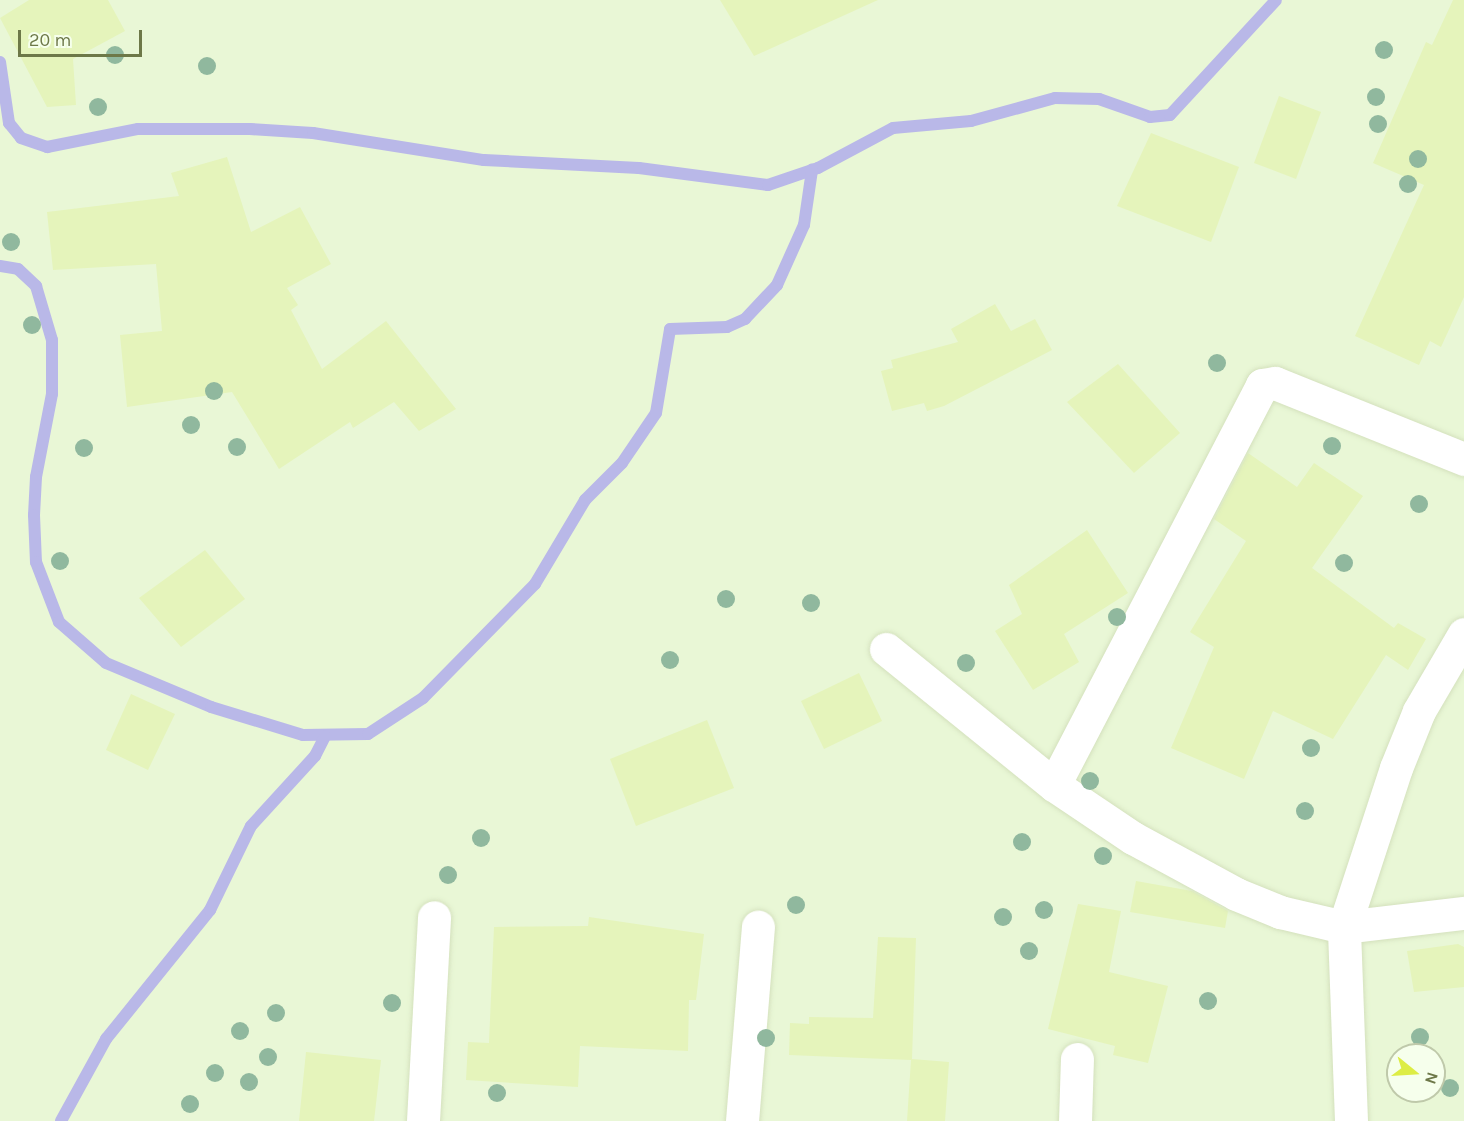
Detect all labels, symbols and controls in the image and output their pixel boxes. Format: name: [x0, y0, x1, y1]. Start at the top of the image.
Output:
scale bar: [21, 18, 146, 56]
text: 20 m: [29, 29, 71, 51]
north arrow: [1386, 1043, 1446, 1103]
text: N: [1421, 1070, 1443, 1086]

